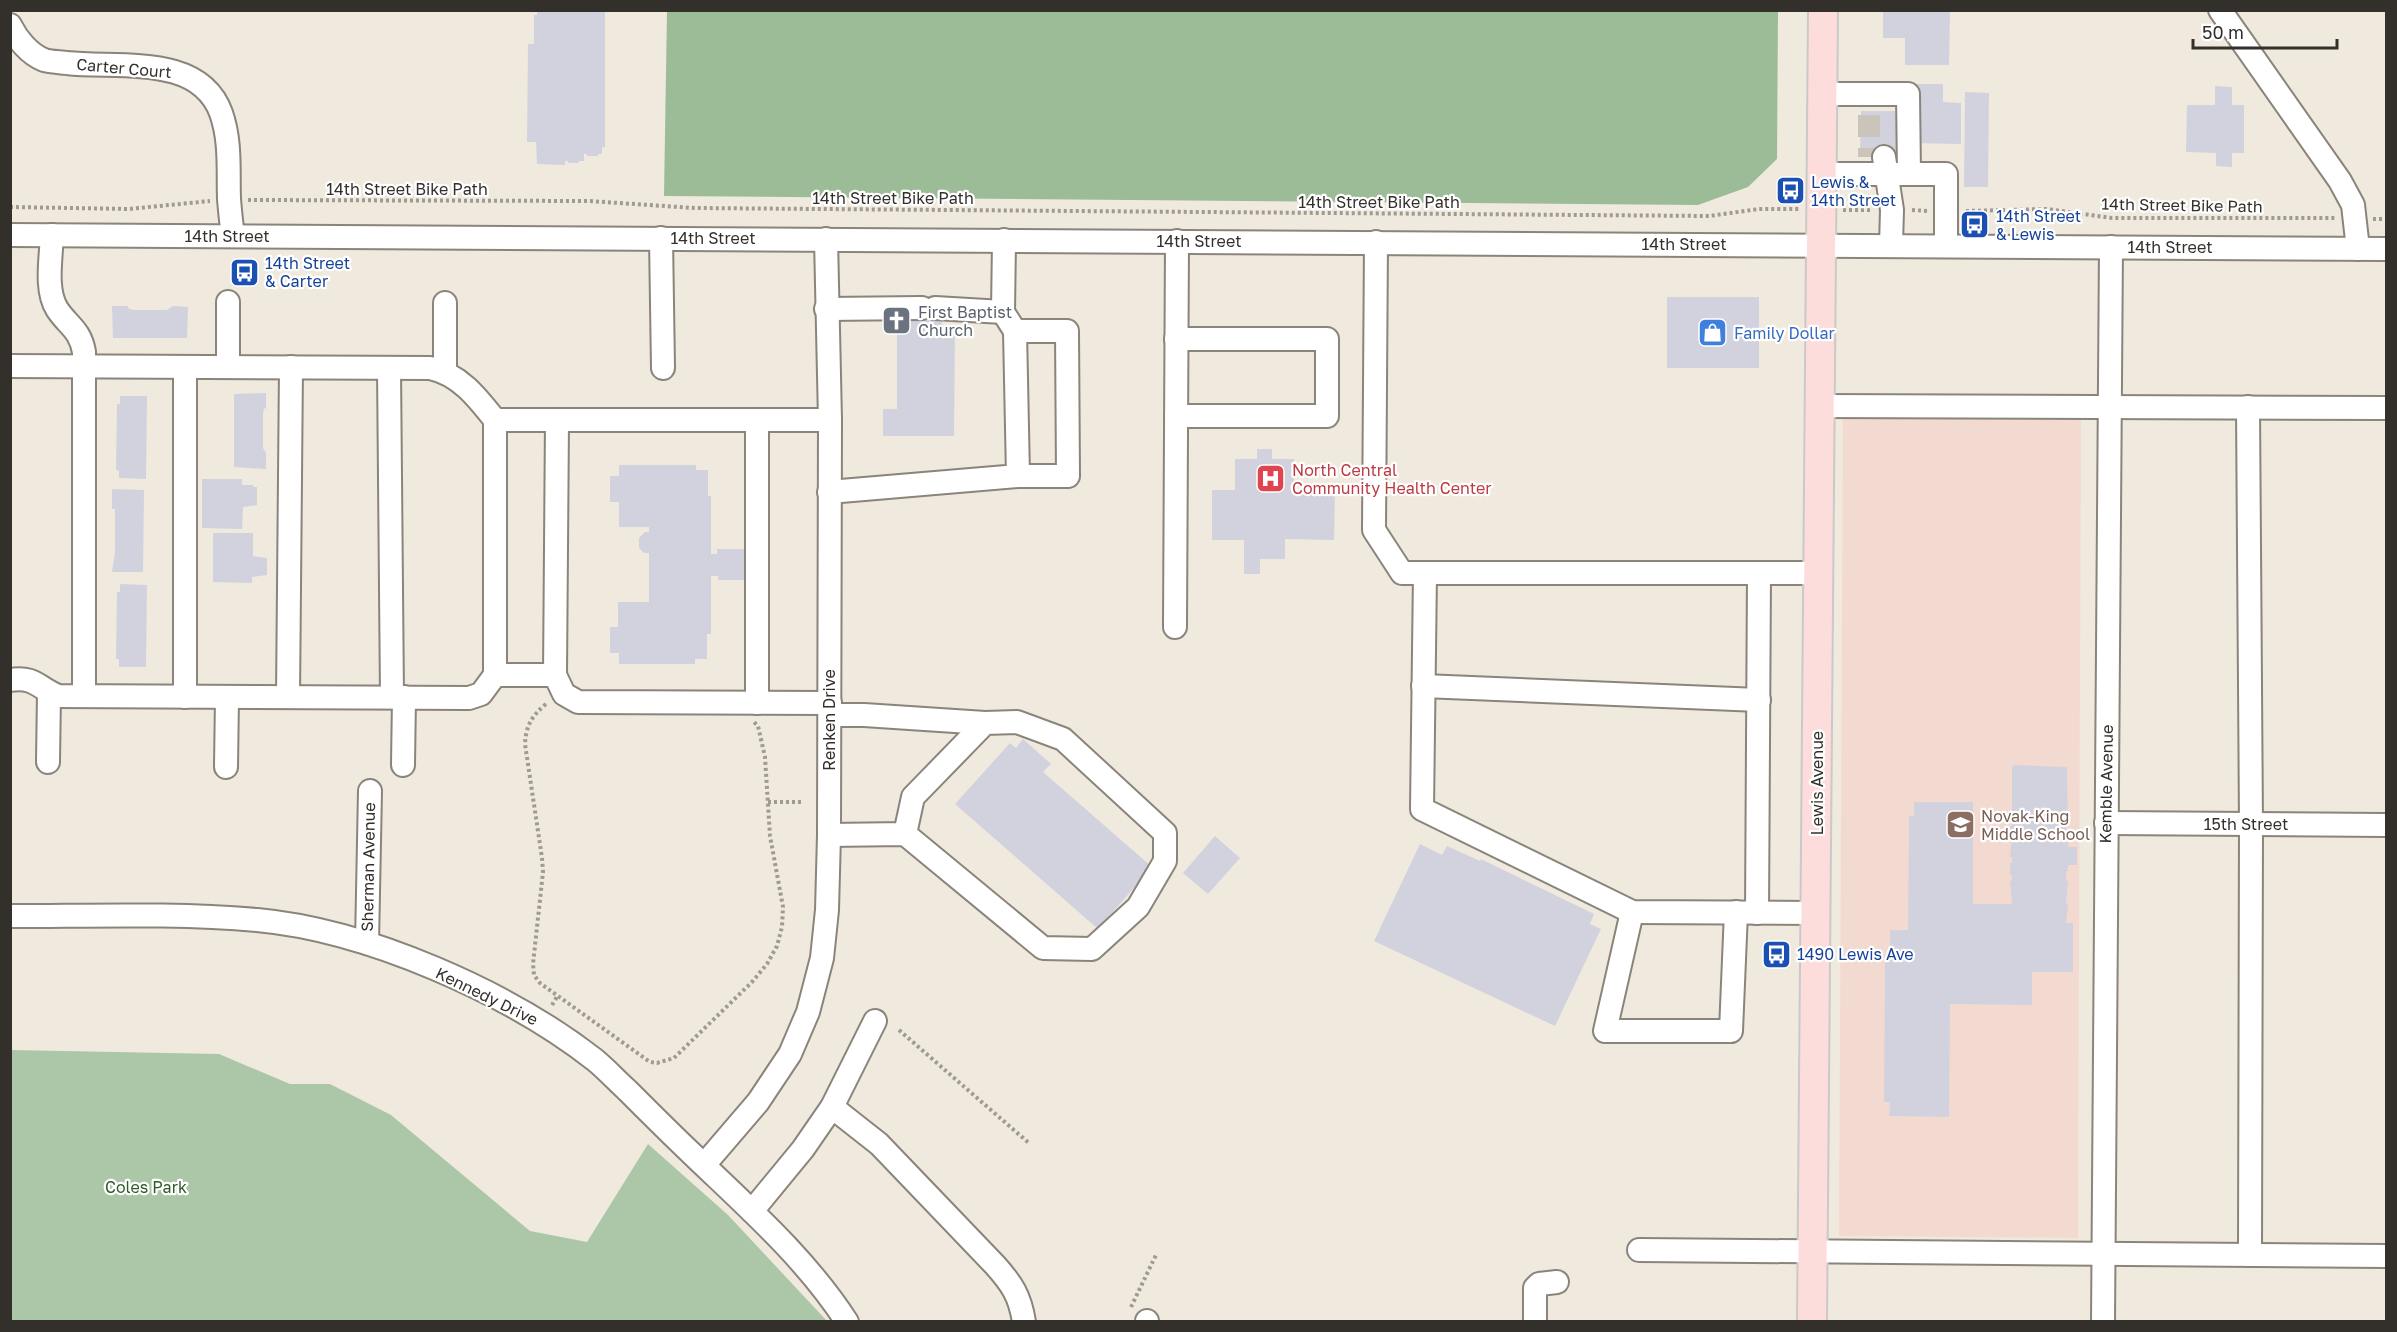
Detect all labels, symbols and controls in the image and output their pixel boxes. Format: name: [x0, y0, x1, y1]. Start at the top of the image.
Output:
scale bar: [2193, 12, 2337, 50]
text: 50 m: [2202, 21, 2244, 43]
street label: Carter Court: [76, 54, 172, 82]
place label: Lewis & 14th Street: [1811, 172, 1896, 210]
bus stop icon: Lewis & 14th Street: [1774, 175, 1806, 207]
street label: 14th Street Bike Path: [326, 179, 488, 199]
street label: 14th Street Bike Path: [812, 188, 974, 208]
street label: 14th Street Bike Path: [1298, 192, 1460, 212]
street label: 14th Street Bike Path: [2101, 194, 2263, 216]
place label: 14th Street & Lewis: [1996, 206, 2081, 244]
bus stop icon: 14th Street & Lewis: [1959, 209, 1991, 241]
street label: 14th Street: [184, 226, 270, 246]
street label: 14th Street: [670, 228, 756, 248]
street label: 14th Street: [1156, 231, 1242, 251]
street label: 14th Street: [1641, 234, 1727, 254]
street label: 14th Street: [2127, 237, 2213, 257]
place label: 14th Street & Carter: [265, 253, 350, 291]
bus stop icon: 14th Street & Carter: [228, 256, 260, 288]
place label: First Baptist Church: [918, 302, 1012, 340]
church icon: First Baptist Church: [881, 305, 913, 337]
shop icon: Family Dollar: [1697, 317, 1729, 349]
place label: Family Dollar: [1734, 323, 1835, 343]
place label: North Central Community Health Center: [1292, 460, 1492, 498]
hospital icon: North Central Community Health Center: [1255, 463, 1287, 495]
street label: Renken Drive: [819, 669, 839, 771]
street label: Kemble Avenue: [2095, 724, 2117, 844]
street label: Lewis Avenue: [1807, 731, 1827, 835]
street label: Sherman Avenue: [357, 802, 379, 932]
place label: Novak-King Middle School: [1981, 806, 2090, 844]
school or university icon: Novak-King Middle School: [1944, 809, 1976, 841]
street label: 15th Street: [2204, 814, 2288, 834]
bus stop icon: 1490 Lewis Ave: [1760, 938, 1792, 970]
place label: 1490 Lewis Ave: [1797, 944, 1914, 964]
street label: Kennedy Drive: [433, 963, 541, 1029]
park label: Coles Park: [105, 1177, 187, 1197]

